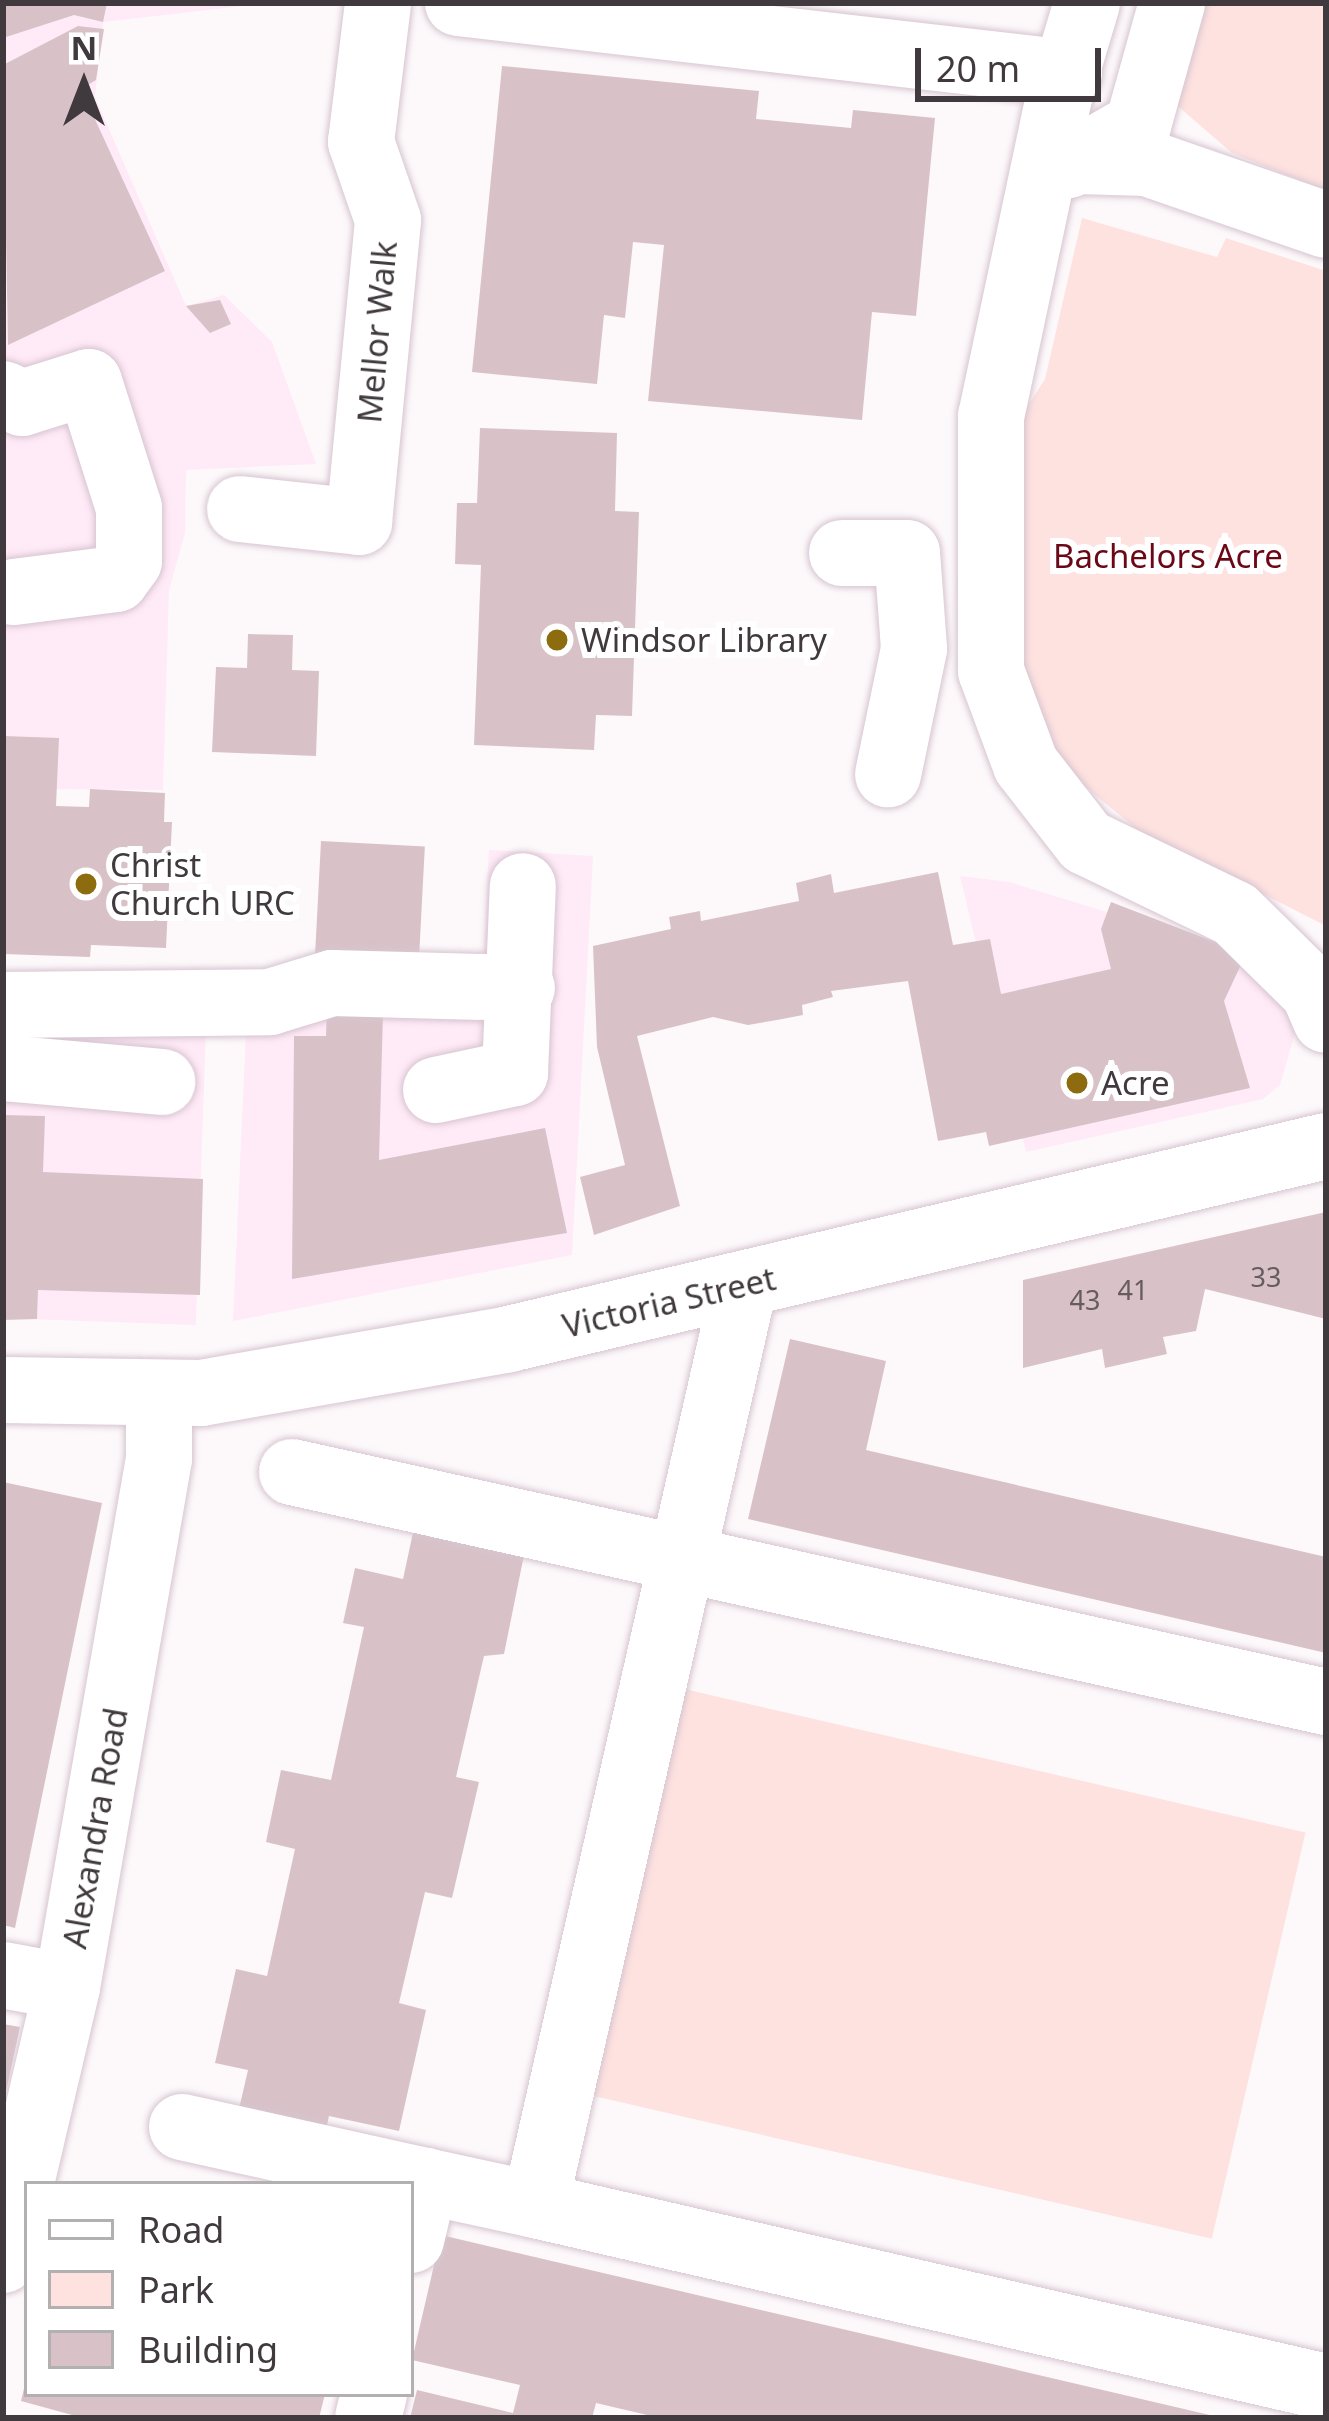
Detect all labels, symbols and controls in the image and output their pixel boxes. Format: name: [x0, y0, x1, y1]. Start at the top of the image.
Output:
north arrow: [24, 24, 144, 144]
scale bar: [921, 24, 1107, 98]
text: N: [71, 25, 97, 70]
text: 20 m: [936, 44, 1020, 93]
street label: Mellor Walk: [349, 239, 405, 425]
park label: Bachelors Acre: [1053, 536, 1283, 576]
place label: Windsor Library: [581, 620, 827, 660]
marker: Windsor Library: [544, 627, 570, 653]
place label: Christ Church URC: [110, 845, 295, 923]
marker: Christ Church URC: [73, 871, 99, 897]
place label: Acre: [1101, 1063, 1170, 1103]
marker: Acre: [1064, 1070, 1090, 1096]
street label: Victoria Street: [559, 1258, 779, 1346]
house number: 33: [1251, 1261, 1281, 1293]
house number: 41: [1118, 1274, 1148, 1306]
house number: 43: [1070, 1284, 1100, 1316]
street label: Alexandra Road: [54, 1705, 136, 1951]
legend: [24, 2181, 414, 2397]
text: Road: [138, 2205, 225, 2254]
text: Park: [138, 2265, 214, 2314]
text: Building: [138, 2325, 278, 2374]

